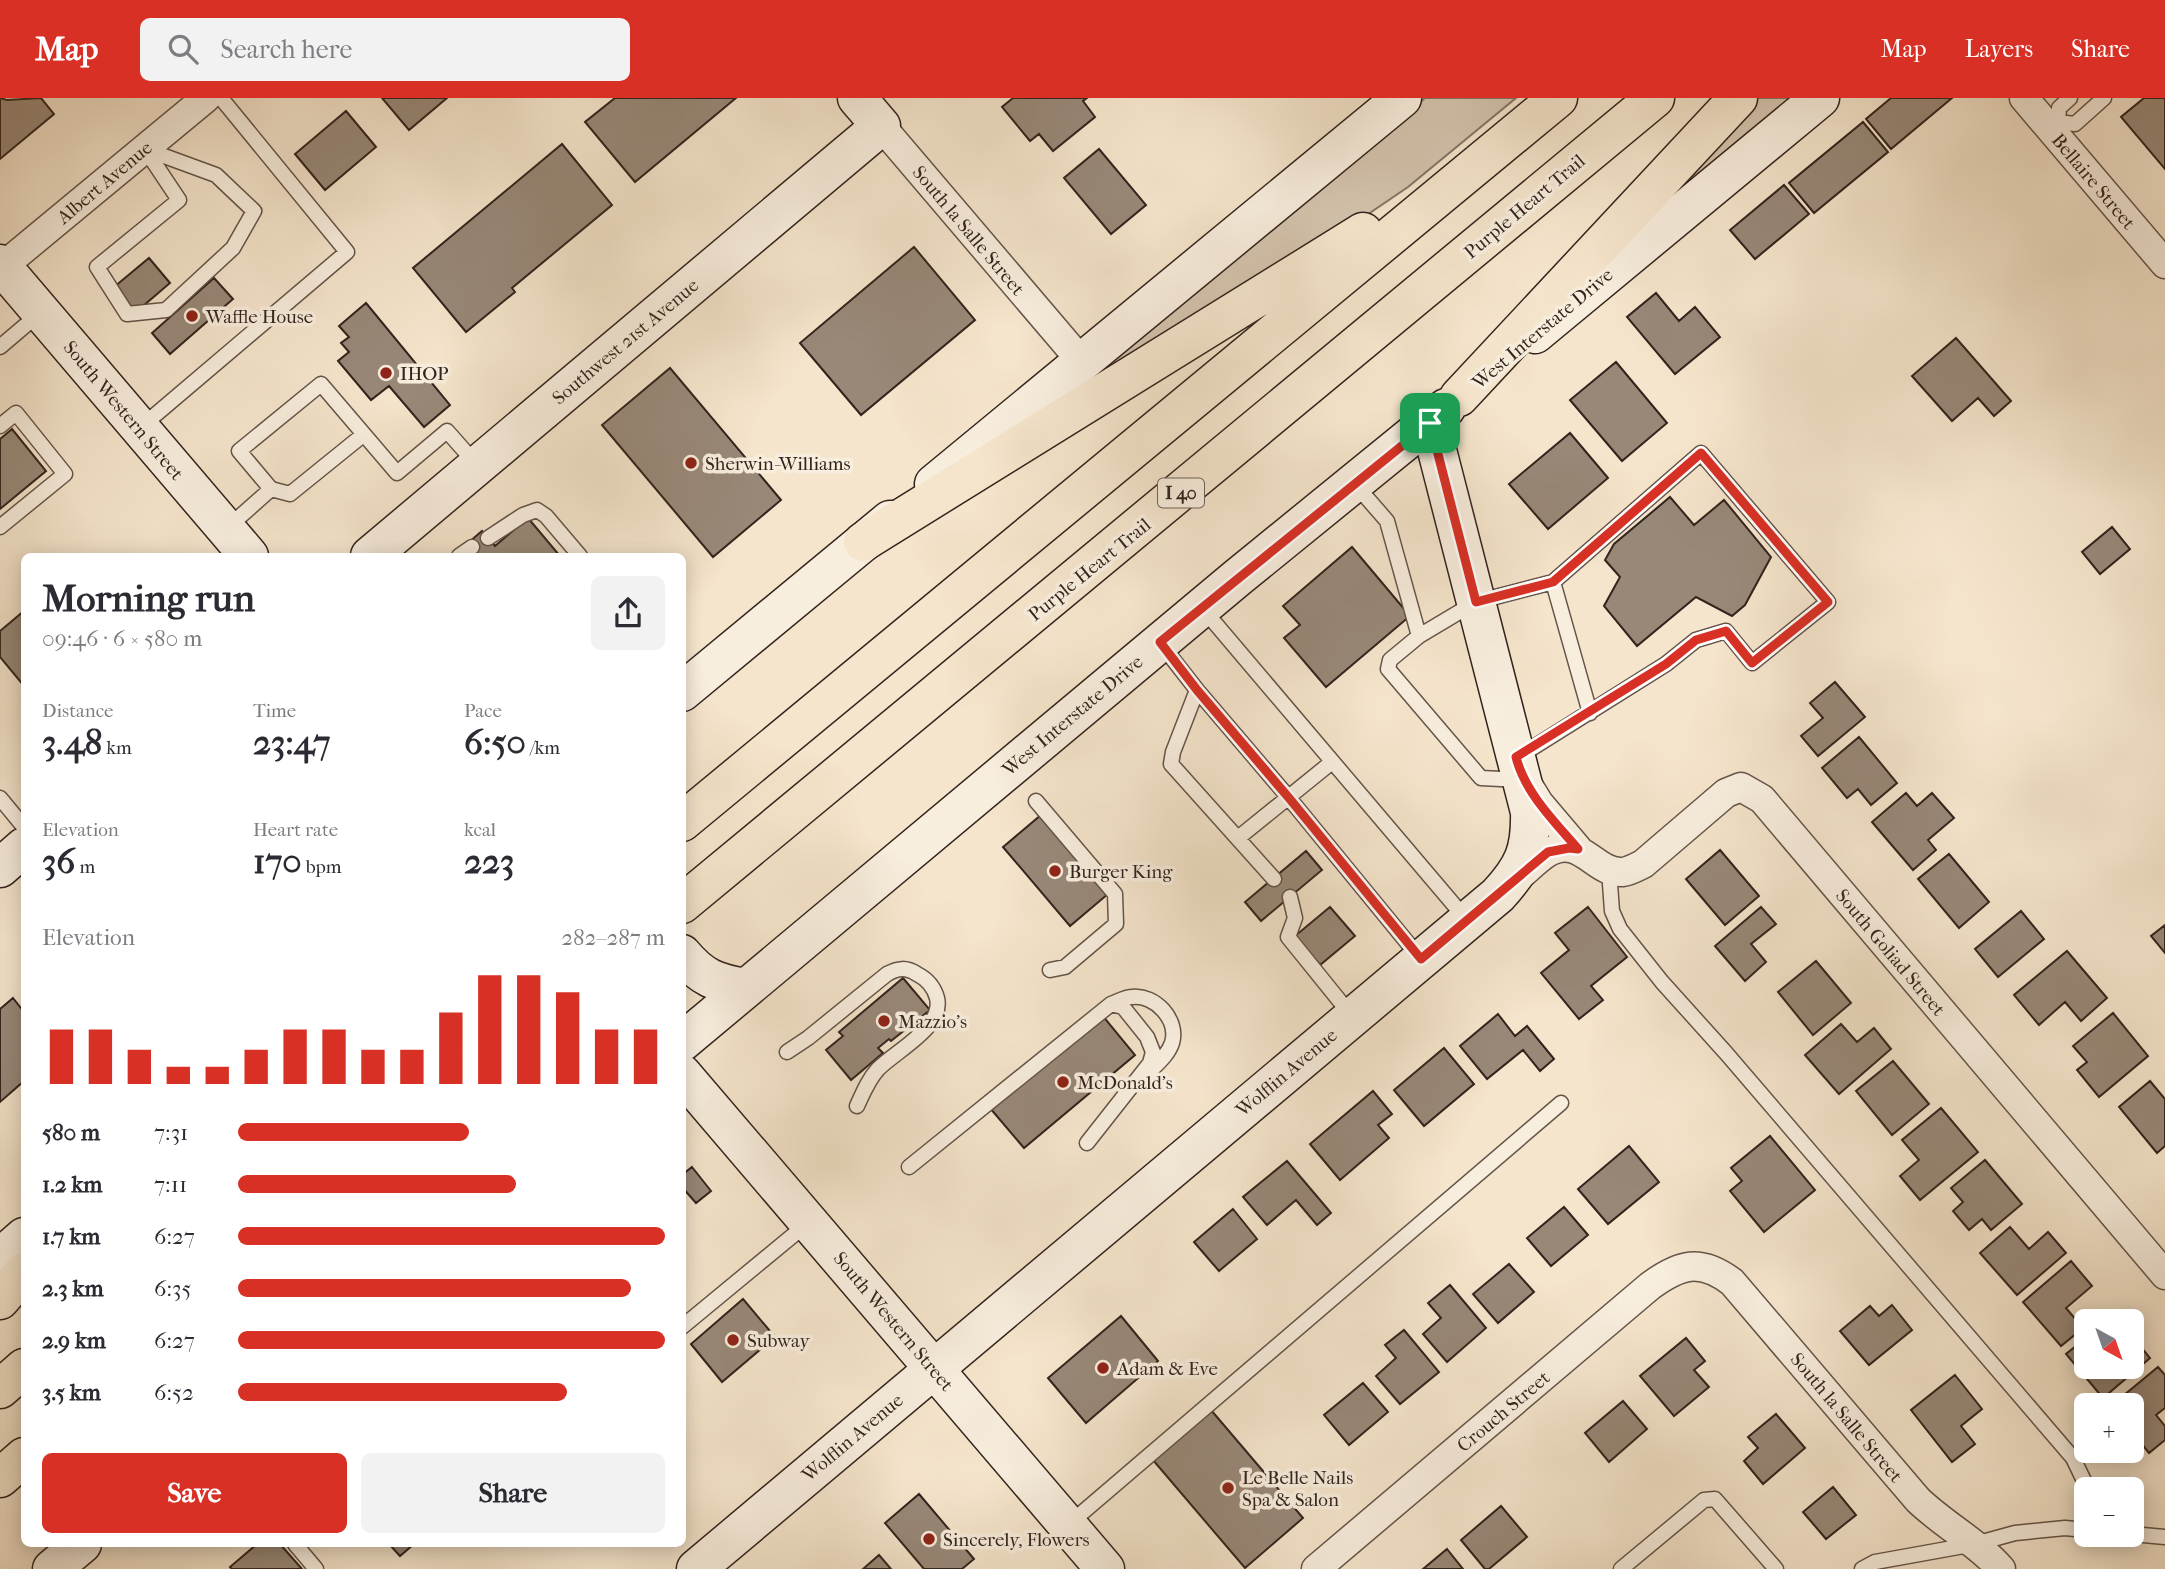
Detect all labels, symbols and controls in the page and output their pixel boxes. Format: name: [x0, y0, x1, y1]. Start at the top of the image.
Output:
search box: [140, 18, 630, 81]
text: Map: [35, 30, 98, 69]
icon: search: [164, 30, 202, 68]
text: Search here: [220, 34, 352, 65]
text: Map: [1881, 35, 1927, 63]
text: Layers: [1965, 35, 2033, 63]
text: Share: [2071, 35, 2130, 63]
street label: Bellaire Street: [2047, 129, 2140, 234]
street label: Albert Avenue: [52, 137, 157, 229]
street label: Purple Heart Trail: [1460, 150, 1589, 264]
street label: South la Salle Street: [908, 161, 1029, 300]
street label: West Interstate Drive: [1467, 264, 1617, 395]
street label: Southwest 21st Avenue: [548, 274, 703, 409]
place label: Waffle House: [205, 306, 313, 328]
marker: Waffle House: [184, 308, 200, 324]
street label: South Western Street: [59, 337, 188, 485]
place label: IHOP: [400, 363, 449, 385]
marker: IHOP: [378, 365, 394, 381]
pin: [1400, 393, 1460, 453]
icon: arrive: [1411, 404, 1449, 442]
place label: Sherwin-Williams: [705, 453, 851, 475]
marker: Sherwin-Williams: [683, 455, 699, 471]
road number: I 40: [1158, 478, 1204, 508]
street label: Purple Heart Trail: [1024, 514, 1155, 626]
text: Morning run: [42, 576, 255, 621]
button: share: [591, 576, 665, 650]
text: 09:46 · 6 × 580 m: [42, 625, 202, 652]
street label: West Interstate Drive: [997, 651, 1147, 782]
text: Distance: [42, 700, 113, 722]
text: Time: [253, 700, 296, 722]
text: Pace: [464, 700, 502, 722]
text: 3.48: [42, 722, 102, 763]
text: 23:47: [253, 722, 330, 763]
text: 6:50: [464, 722, 526, 763]
text: km: [102, 737, 132, 759]
text: /km: [526, 737, 560, 759]
text: Elevation: [42, 819, 119, 841]
text: Heart rate: [253, 819, 338, 841]
text: kcal: [464, 819, 496, 841]
text: 36: [42, 841, 75, 882]
text: 170: [253, 841, 302, 882]
text: 223: [464, 841, 514, 882]
text: m: [75, 856, 95, 878]
text: bpm: [302, 856, 342, 878]
place label: Burger King: [1069, 861, 1173, 883]
marker: Burger King: [1047, 863, 1063, 879]
street label: South Goliad Street: [1831, 885, 1950, 1021]
text: Elevation: [42, 924, 135, 951]
text: 282–287 m: [561, 924, 665, 951]
place label: Mazzio's: [898, 1011, 967, 1033]
marker: Mazzio's: [876, 1013, 892, 1029]
street label: Wolflin Avenue: [1231, 1024, 1342, 1122]
place label: McDonald's: [1077, 1072, 1173, 1094]
marker: McDonald's: [1055, 1074, 1071, 1090]
text: 580 m: [42, 1119, 100, 1146]
text: 7:31: [154, 1119, 188, 1146]
text: 1.2 km: [42, 1171, 102, 1198]
text: 7:11: [154, 1171, 187, 1198]
text: 1.7 km: [42, 1223, 100, 1250]
text: 6:27: [154, 1223, 195, 1250]
street label: South Western Street: [829, 1248, 958, 1396]
text: 2.3 km: [42, 1275, 104, 1302]
text: 6:35: [154, 1275, 191, 1302]
north arrow: [2074, 1309, 2144, 1379]
map controls: [2074, 1309, 2144, 1547]
text: 2.9 km: [42, 1327, 106, 1354]
text: 6:27: [154, 1327, 195, 1354]
place label: Subway: [747, 1330, 810, 1352]
marker: Subway: [725, 1332, 741, 1348]
street label: South la Salle Street: [1786, 1348, 1907, 1487]
place label: Adam & Eve: [1116, 1358, 1218, 1380]
marker: Adam & Eve: [1095, 1360, 1111, 1376]
street label: Crouch Street: [1453, 1367, 1555, 1457]
text: 3.5 km: [42, 1379, 101, 1406]
text: 6:52: [154, 1379, 194, 1406]
street label: Wolflin Avenue: [797, 1389, 908, 1487]
button: +: [2074, 1393, 2144, 1463]
button: Save: [42, 1453, 347, 1533]
button: Share: [361, 1453, 665, 1533]
place label: Le Belle Nails Spa & Salon: [1242, 1467, 1353, 1511]
button: −: [2074, 1477, 2144, 1547]
marker: Le Belle Nails Spa & Salon: [1220, 1480, 1236, 1496]
place label: Sincerely, Flowers: [943, 1529, 1090, 1551]
marker: Sincerely, Flowers: [921, 1531, 937, 1547]

